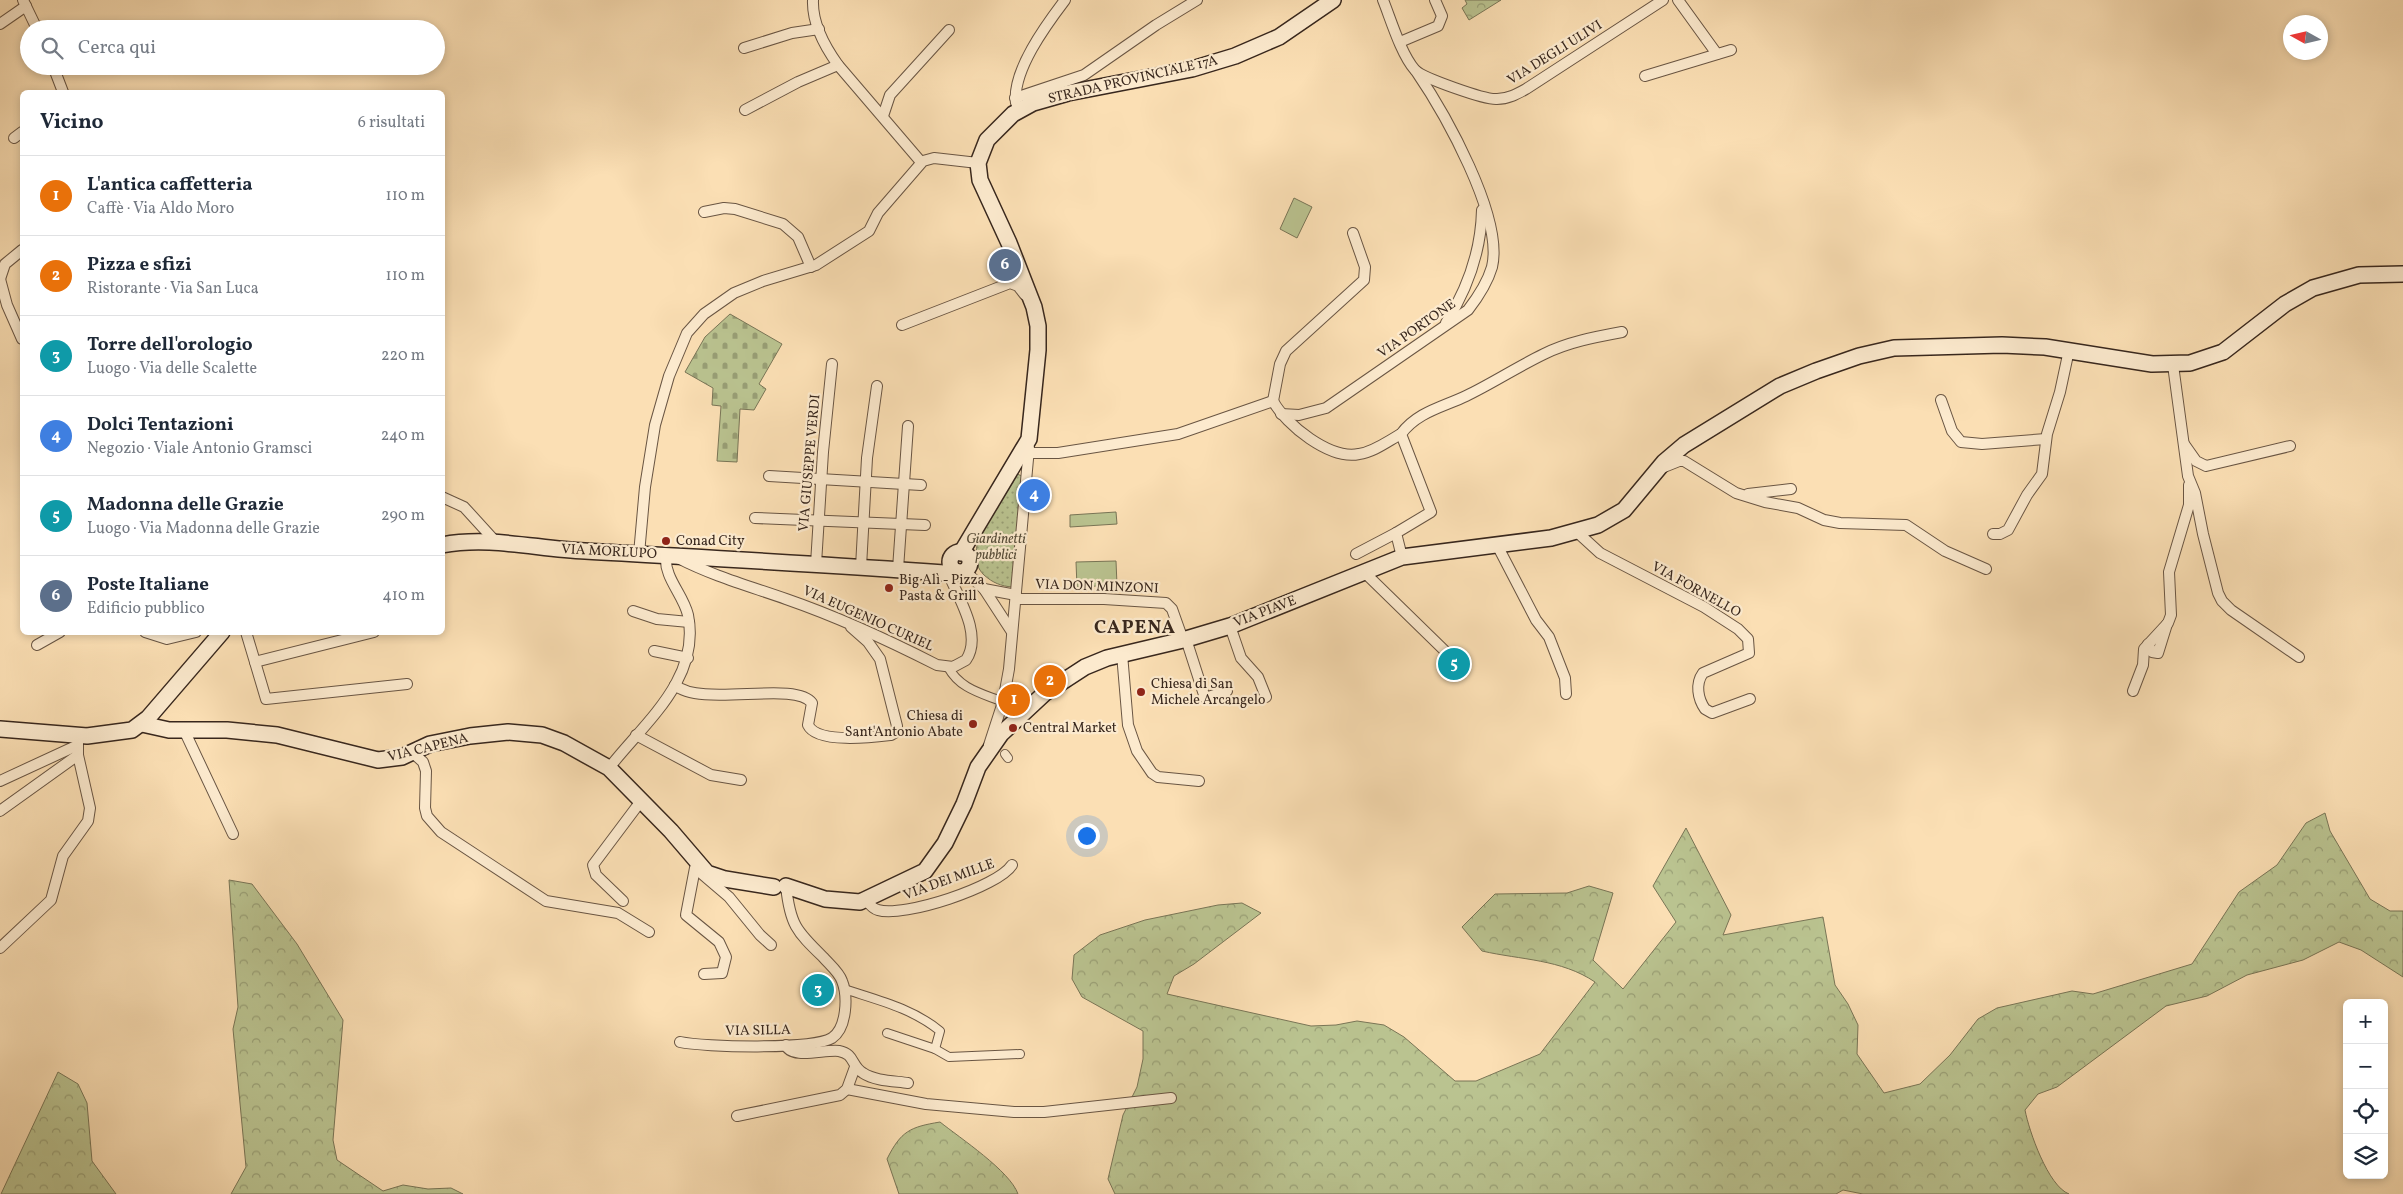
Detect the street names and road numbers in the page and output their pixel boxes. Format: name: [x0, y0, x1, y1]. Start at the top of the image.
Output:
street label: VIA DEGLI ULIVI: [1504, 16, 1606, 90]
street label: STRADA PROVINCIALE 17A: [1046, 51, 1220, 109]
street label: VIA PORTONE: [1374, 295, 1460, 363]
street label: VIA GIUSEPPE VERDI: [795, 393, 825, 532]
street label: VIA MORLUPO: [561, 540, 657, 564]
street label: VIA FORNELLO: [1648, 558, 1744, 622]
street label: VIA DON MINZONI: [1035, 575, 1159, 599]
street label: VIA EUGENIO CURIEL: [800, 582, 937, 657]
street label: VIA PIAVE: [1231, 591, 1299, 633]
street label: VIA CAPENA: [386, 729, 470, 767]
street label: VIA DEI MILLE: [901, 855, 997, 905]
street label: VIA SILLA: [725, 1021, 791, 1041]

